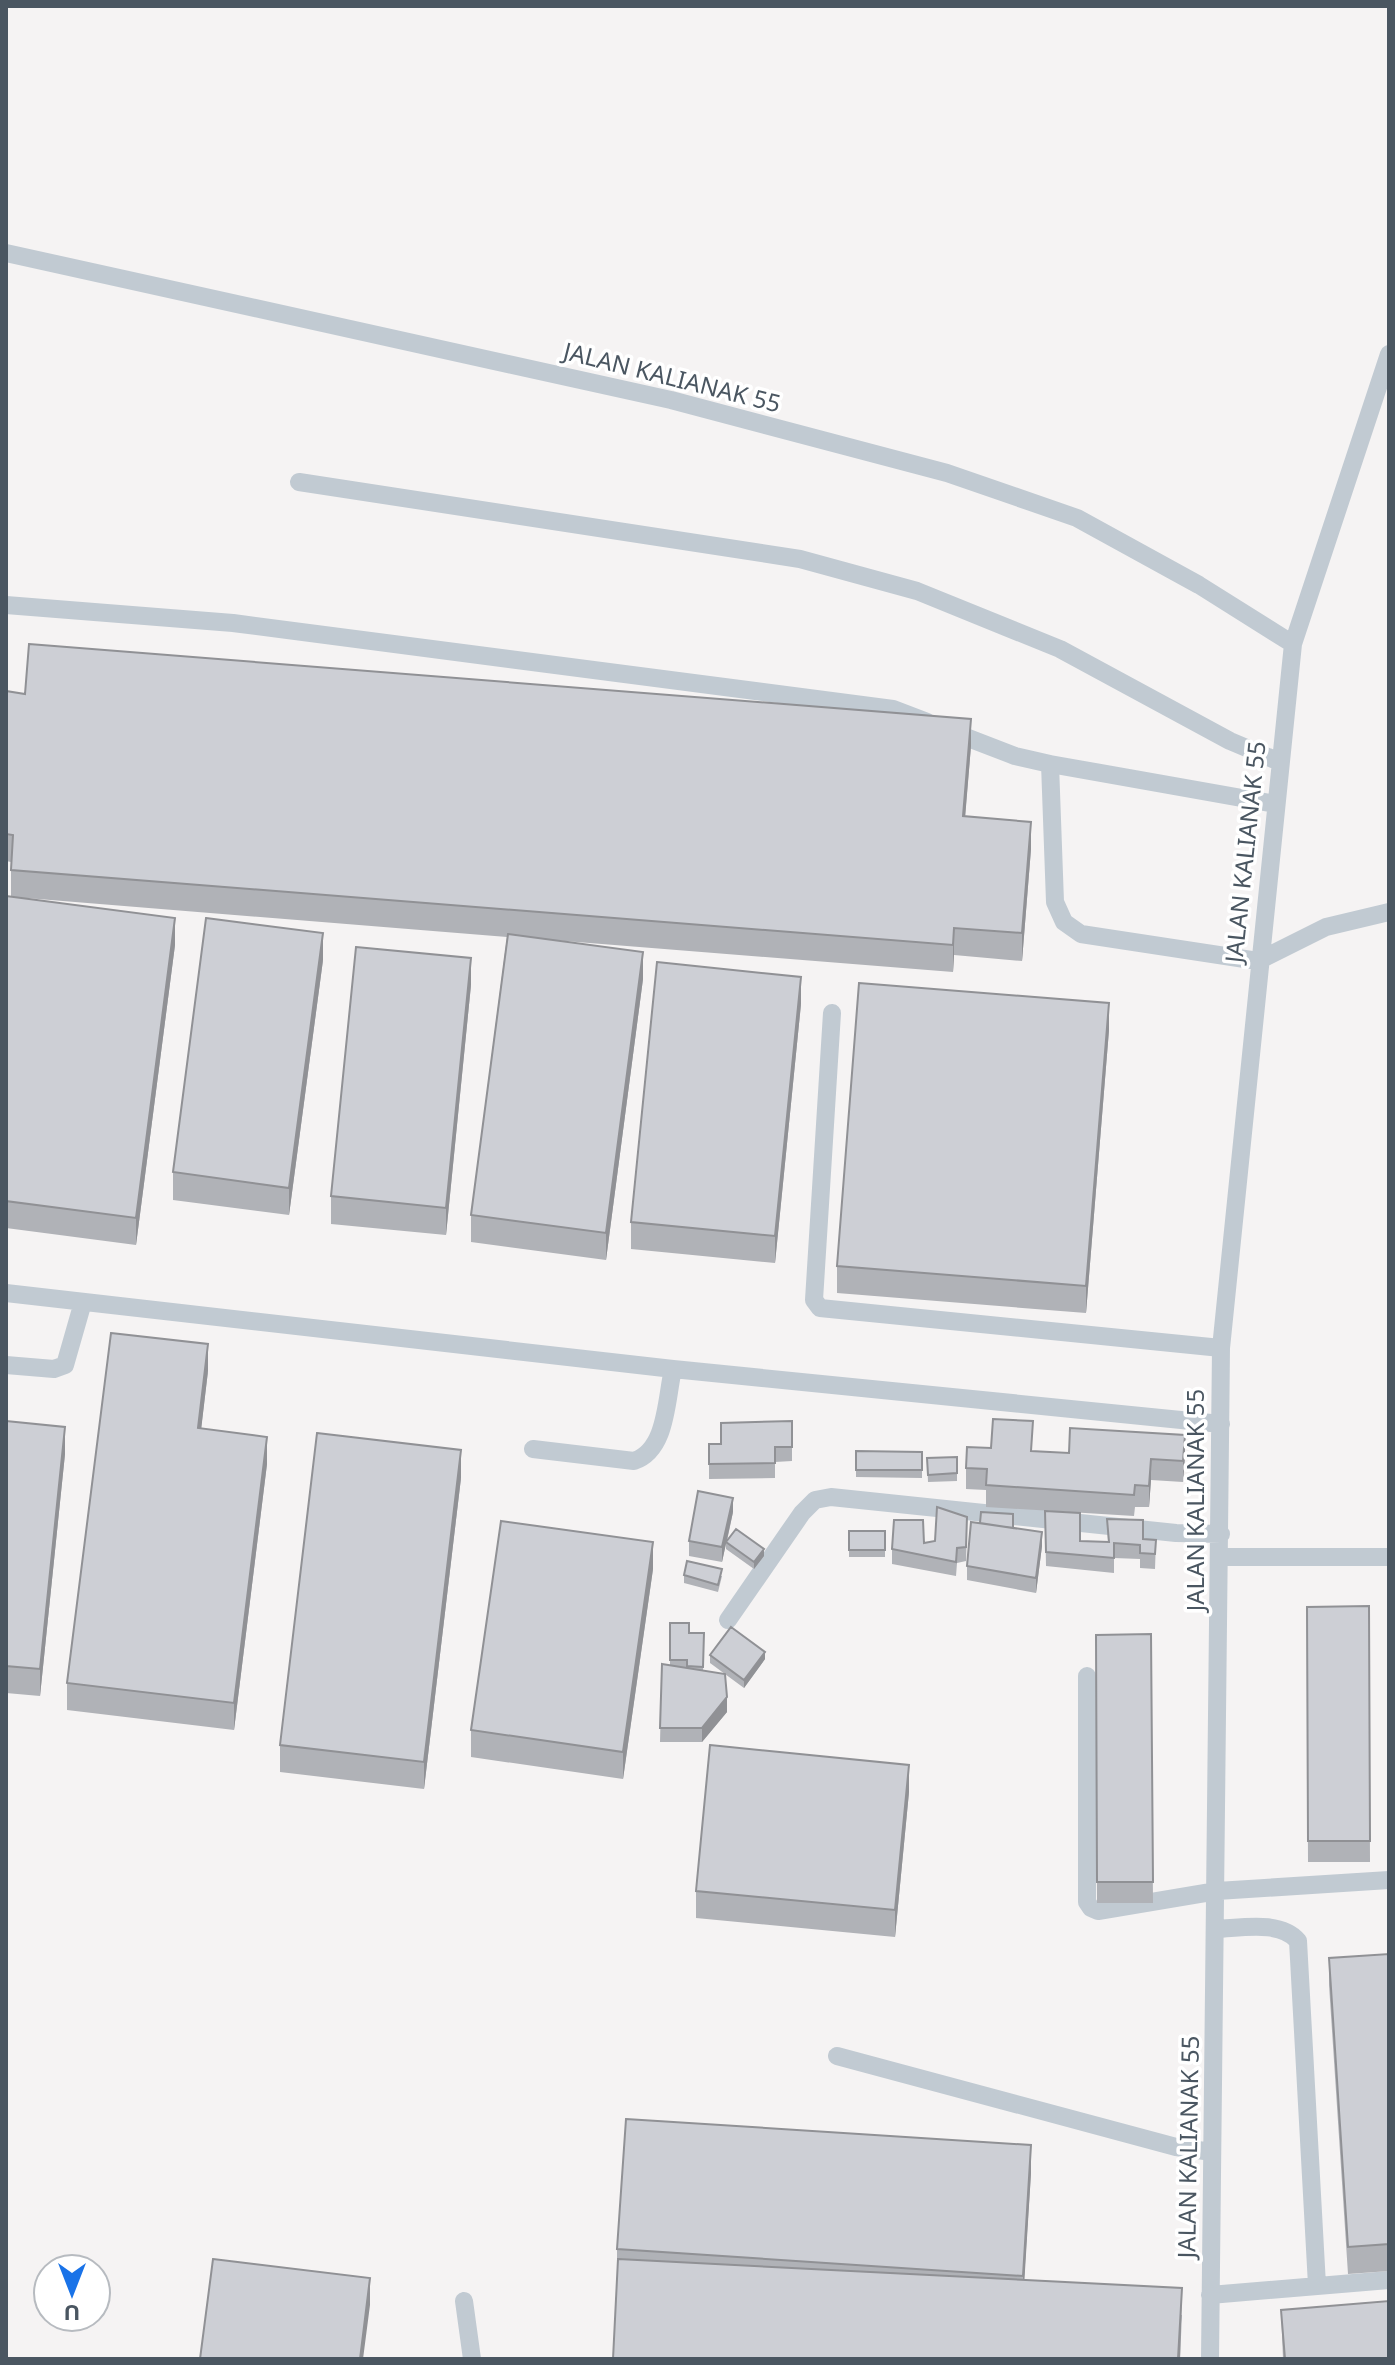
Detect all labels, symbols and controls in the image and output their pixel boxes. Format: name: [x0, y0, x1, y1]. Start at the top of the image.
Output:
street label: JALAN KALIANAK 55: [558, 333, 784, 419]
street label: JALAN KALIANAK 55: [1216, 739, 1273, 966]
street label: JALAN KALIANAK 55: [1178, 1389, 1211, 1613]
street label: JALAN KALIANAK 55: [1169, 2035, 1206, 2261]
north arrow: [32, 2253, 112, 2333]
text: U: [64, 2299, 80, 2329]

